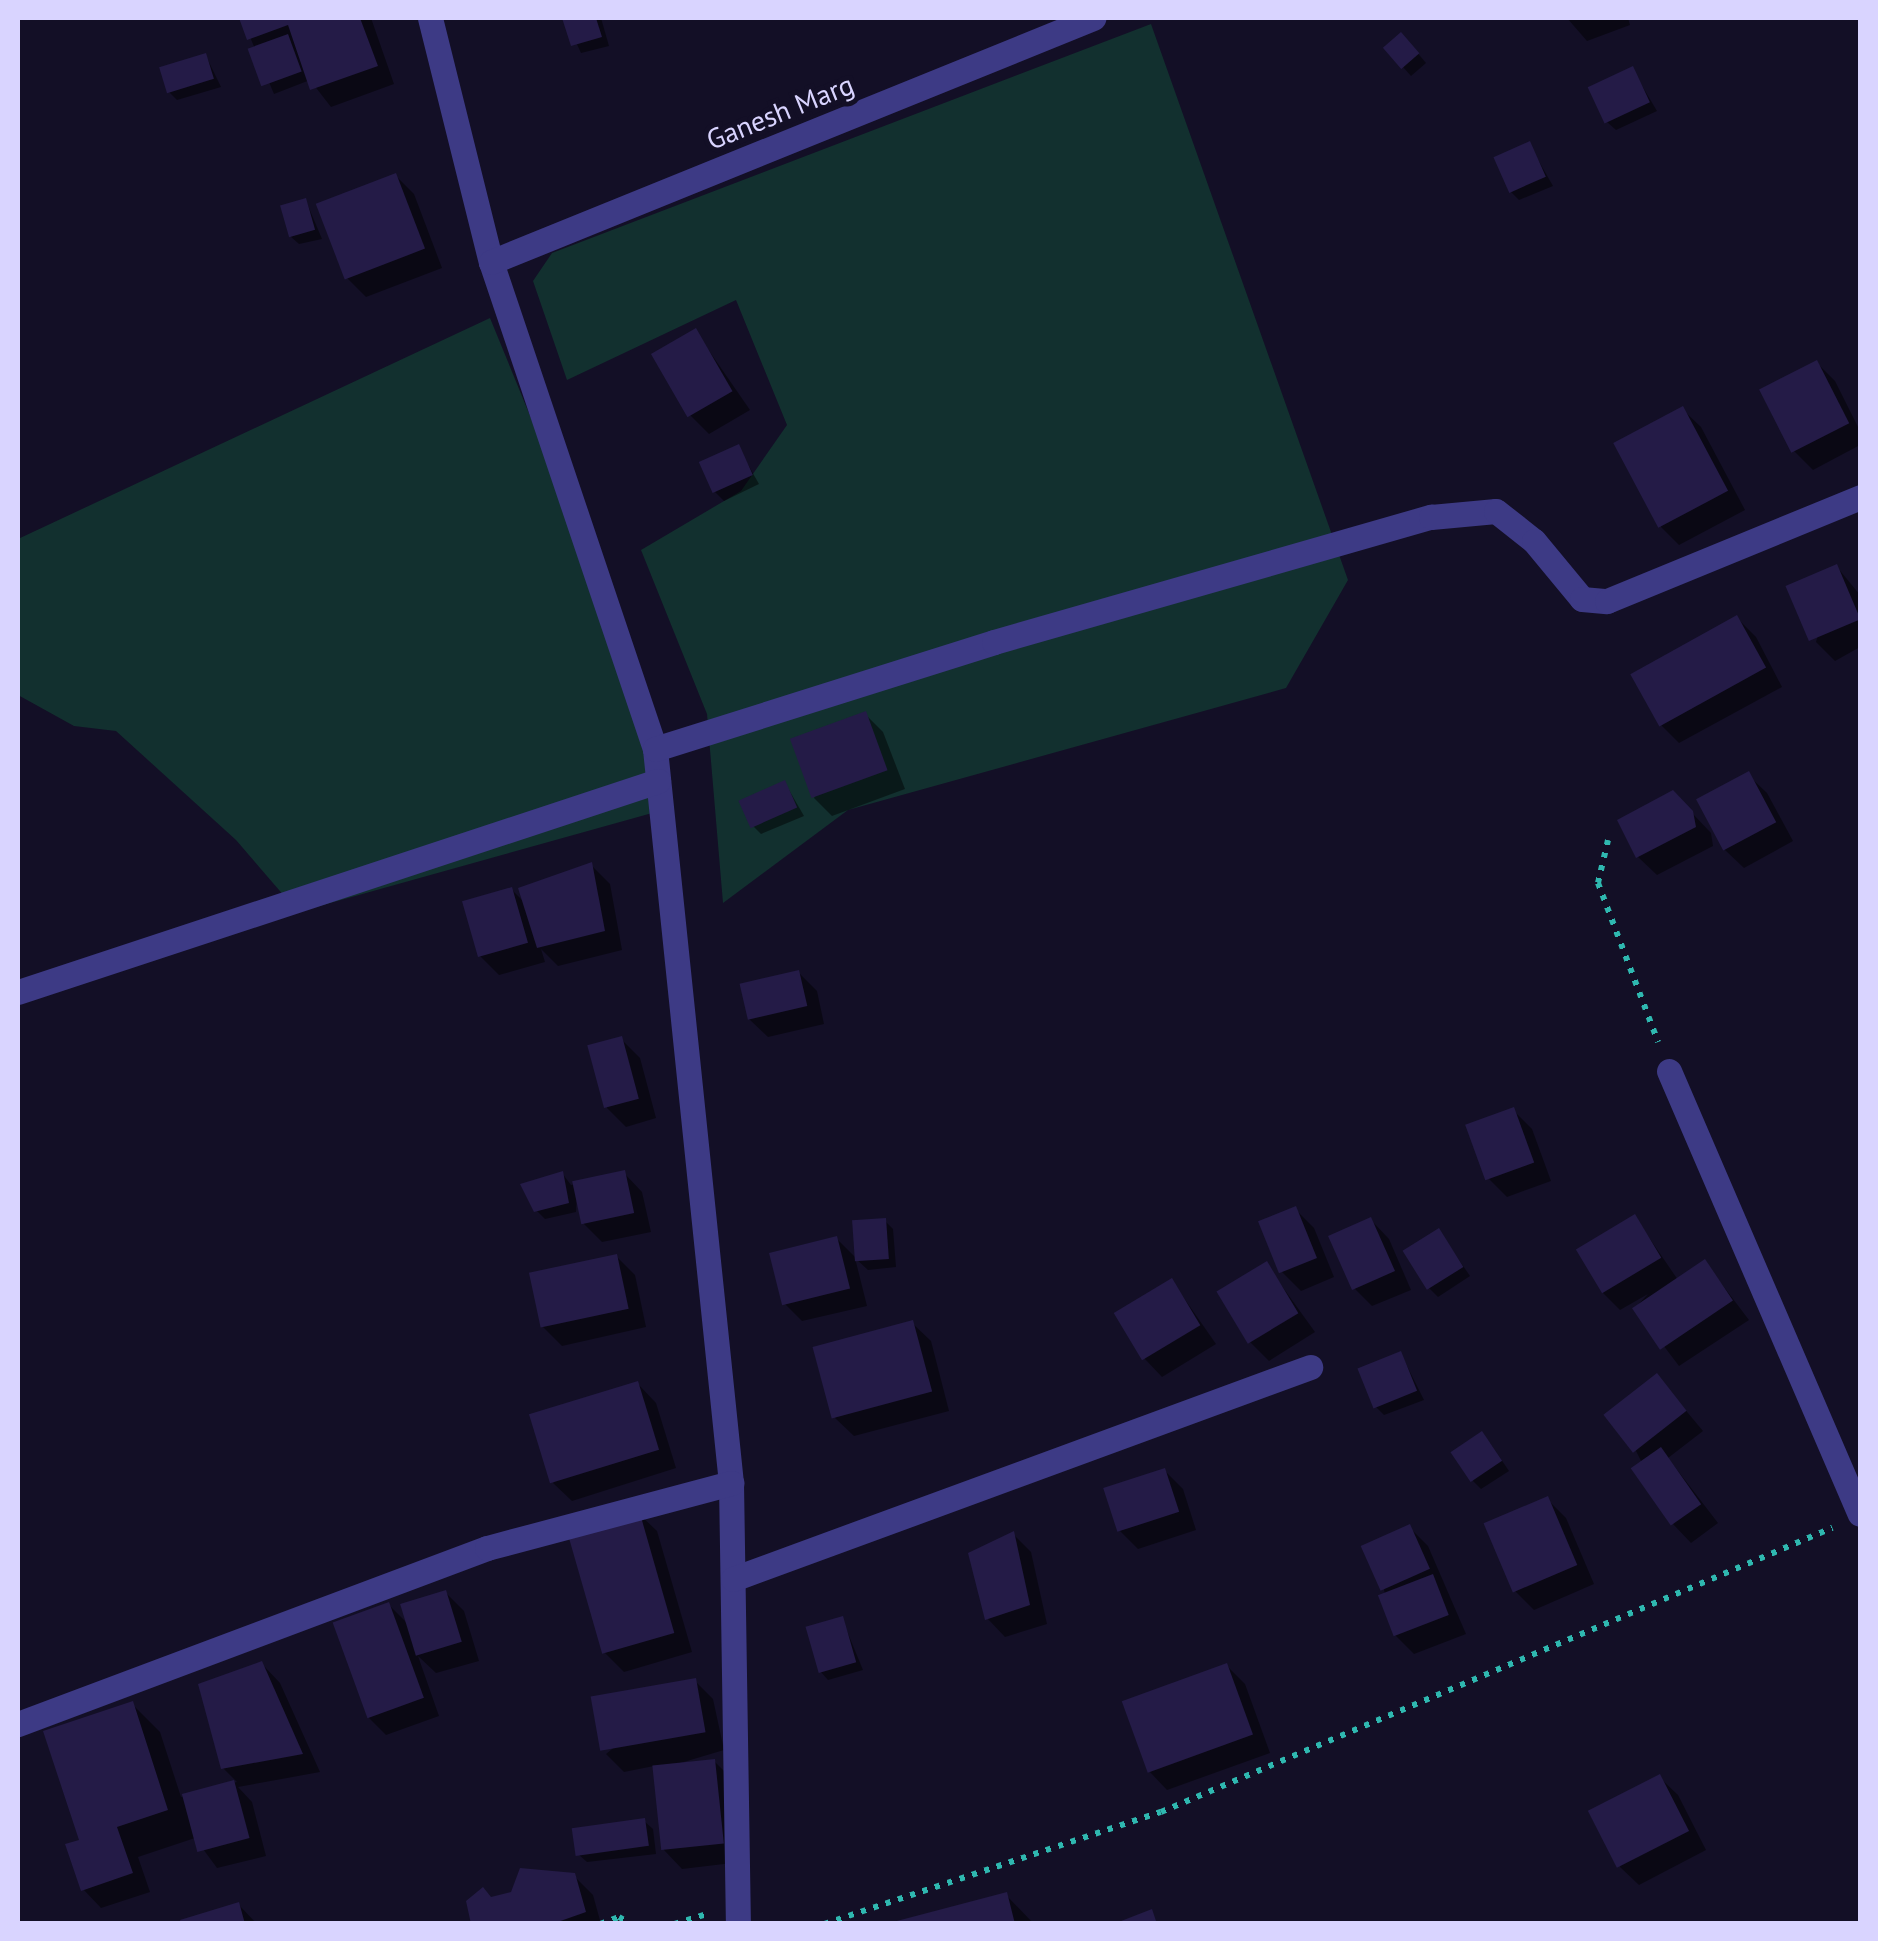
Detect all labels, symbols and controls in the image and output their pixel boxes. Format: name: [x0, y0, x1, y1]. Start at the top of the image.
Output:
street label: Ganesh Marg: [702, 67, 858, 157]

